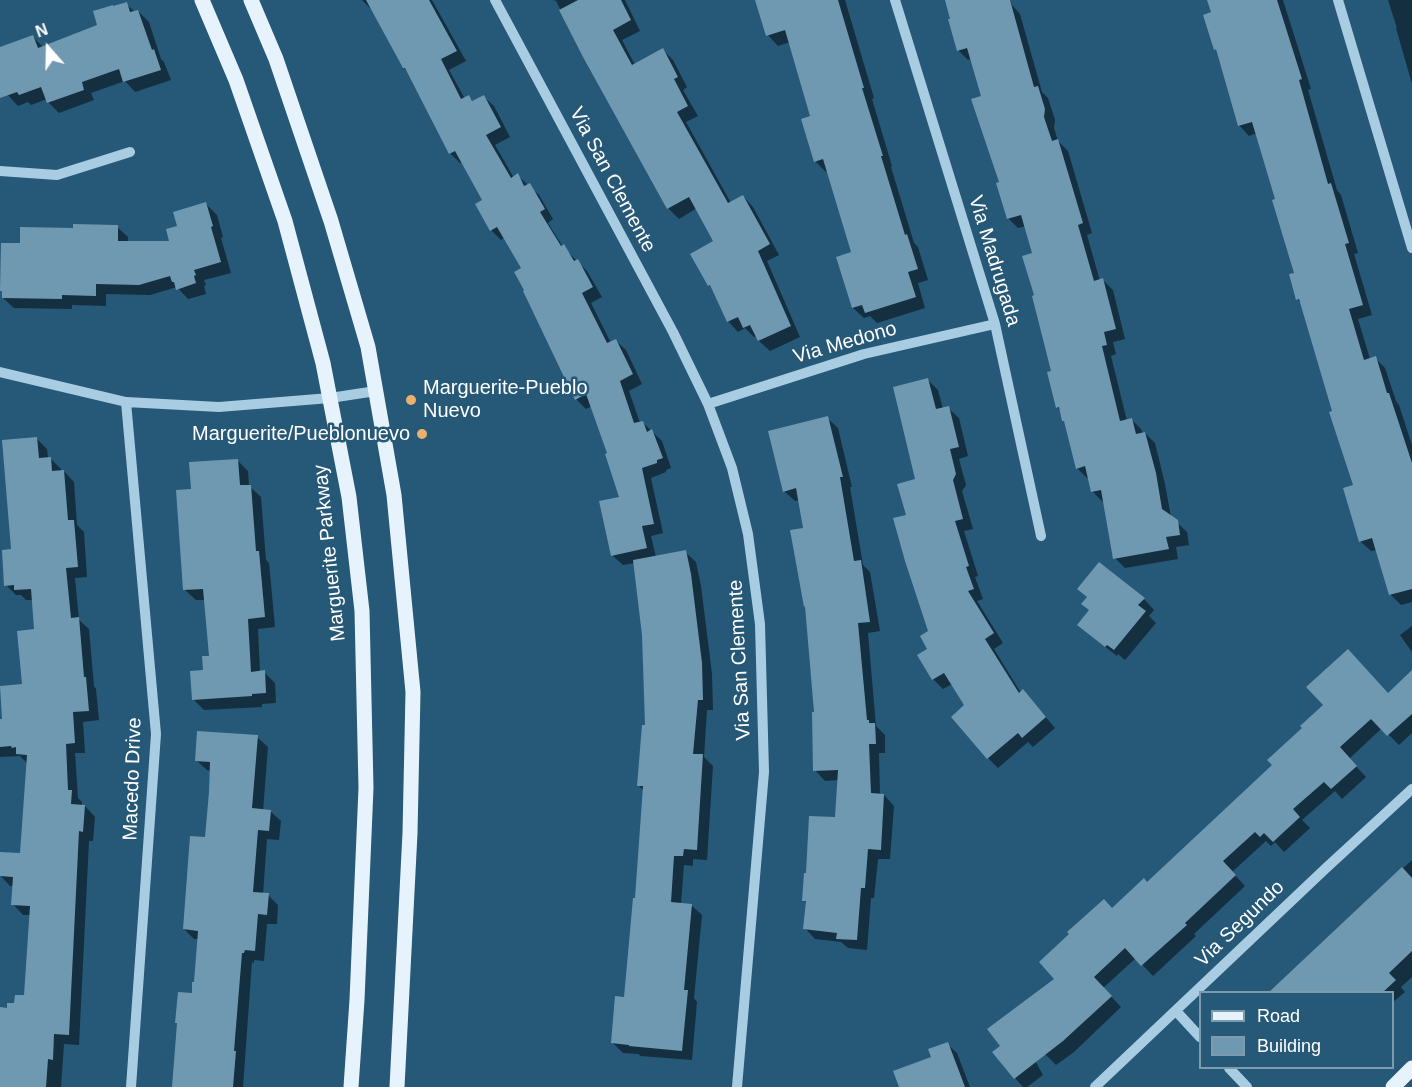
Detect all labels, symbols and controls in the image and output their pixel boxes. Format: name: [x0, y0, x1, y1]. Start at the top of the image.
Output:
north arrow: [18, 18, 78, 78]
text: N: [33, 21, 50, 41]
street label: Via San Clemente: [564, 103, 660, 257]
street label: Via Madrugada: [963, 193, 1025, 329]
street label: Via Medono: [791, 317, 899, 369]
place label: Marguerite-Pueblo Nuevo: [423, 376, 588, 423]
marker: Marguerite-Pueblo Nuevo: [404, 393, 418, 407]
place label: Marguerite/Pueblonuevo: [192, 422, 410, 446]
marker: Marguerite/Pueblonuevo: [415, 427, 429, 441]
street label: Marguerite Parkway: [309, 463, 351, 643]
street label: Via San Clemente: [724, 579, 756, 741]
street label: Macedo Drive: [119, 717, 147, 841]
street label: Via Segundo: [1191, 876, 1289, 972]
legend: [1199, 991, 1394, 1069]
text: Road: [1257, 1006, 1300, 1026]
text: Building: [1257, 1036, 1321, 1056]

